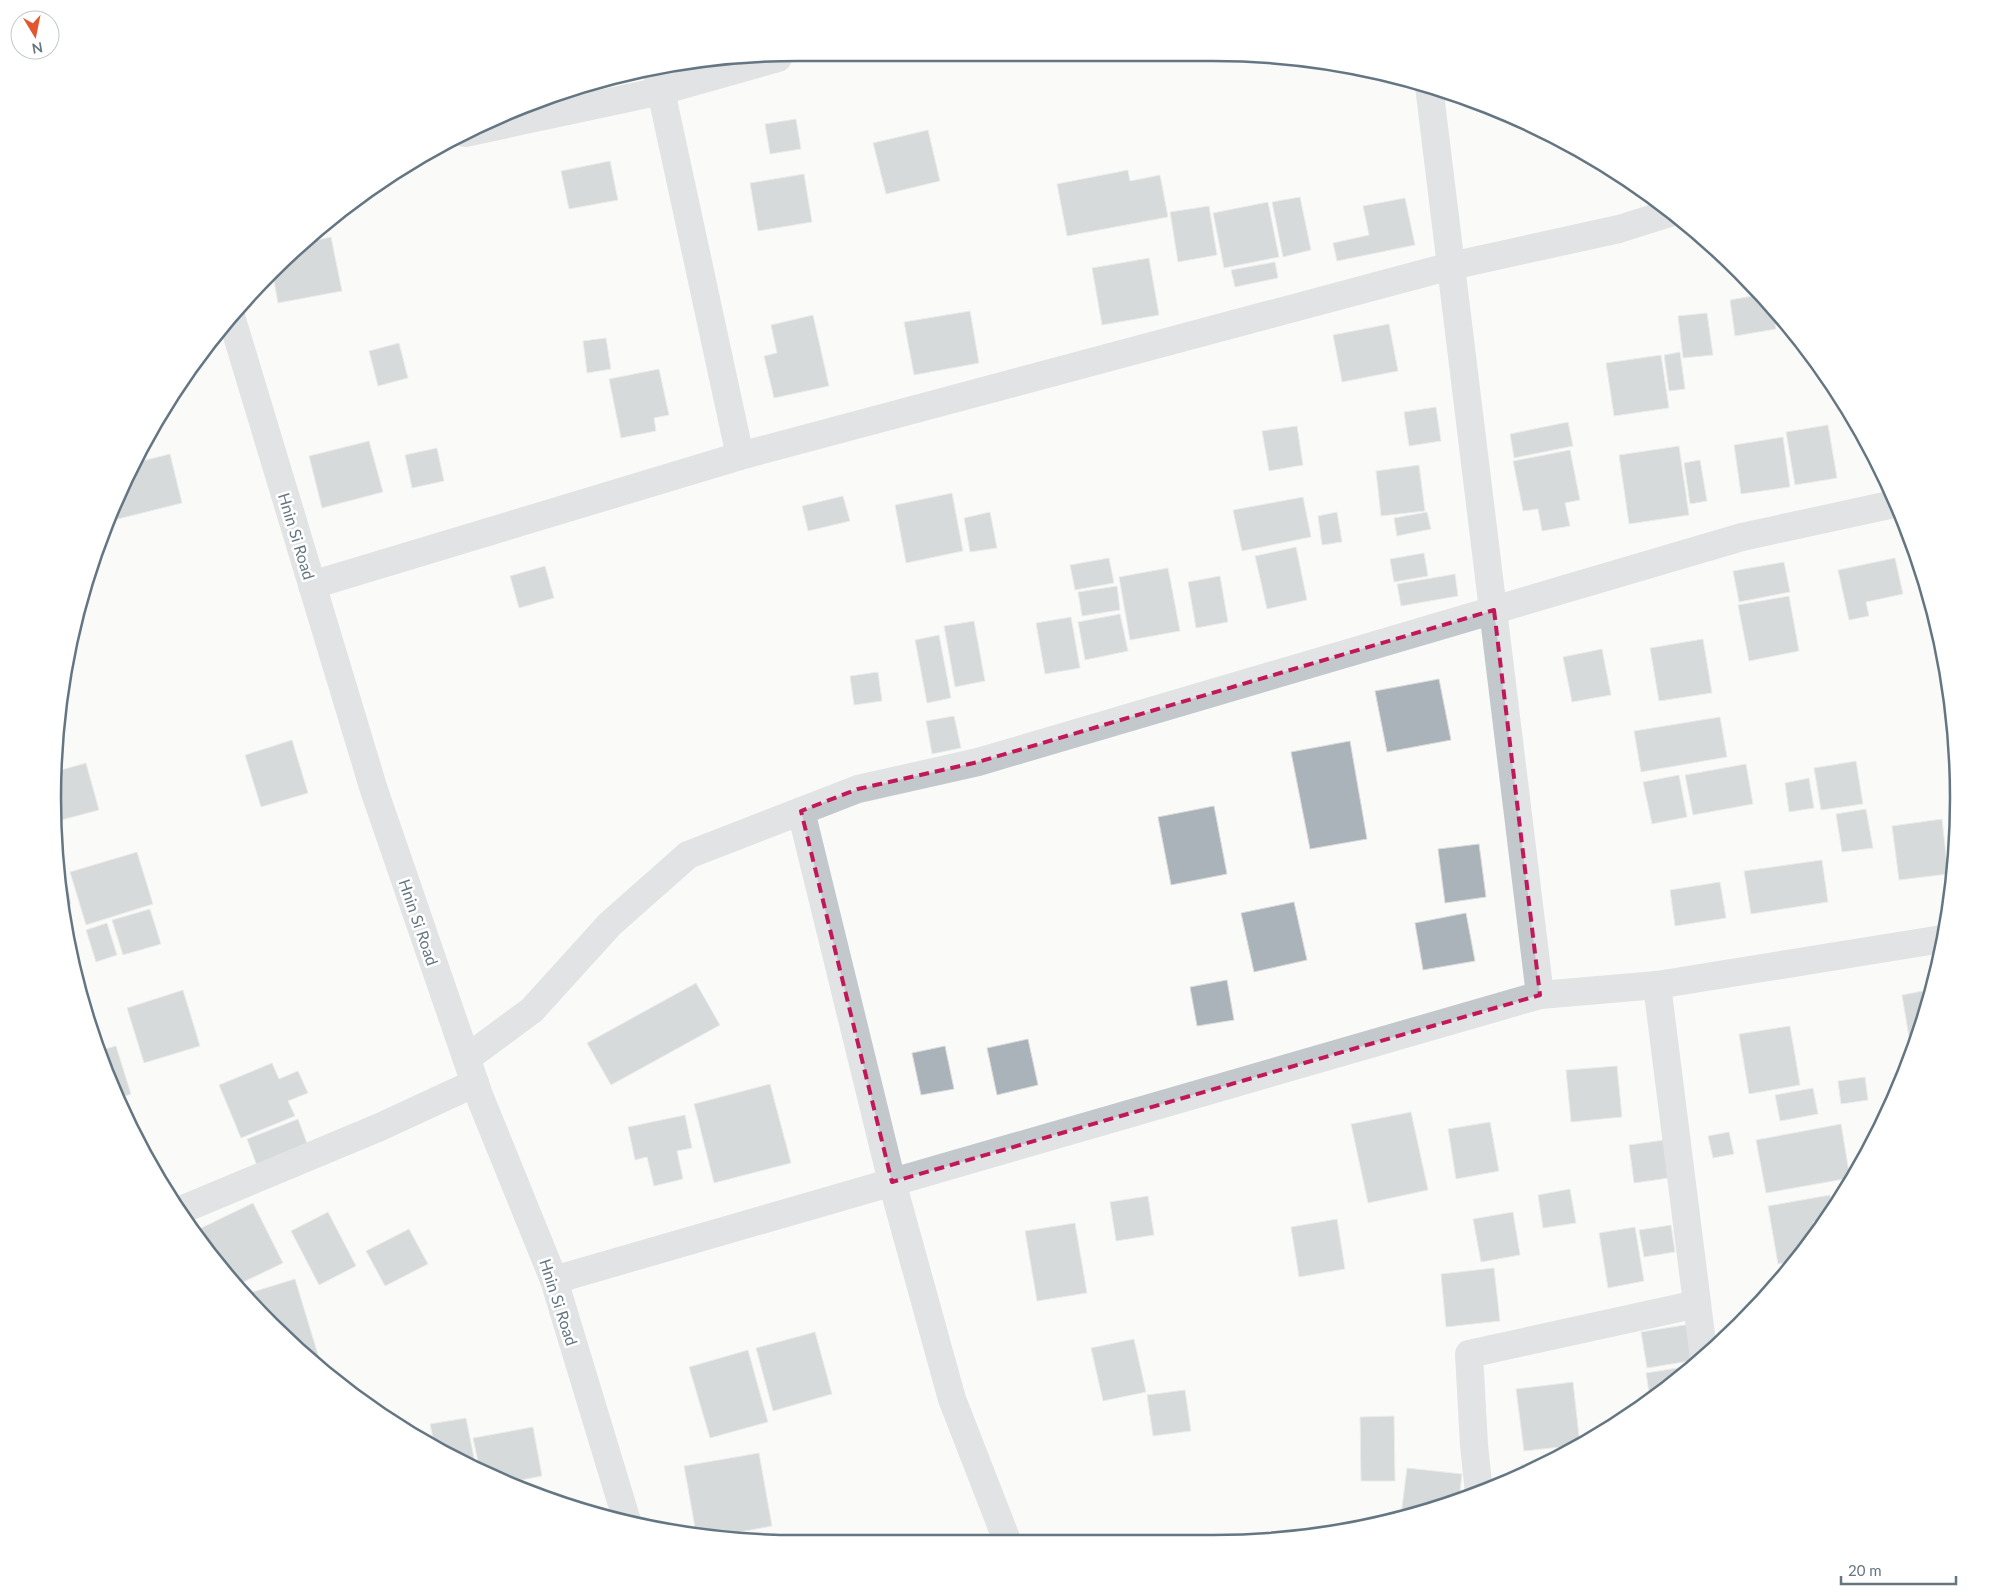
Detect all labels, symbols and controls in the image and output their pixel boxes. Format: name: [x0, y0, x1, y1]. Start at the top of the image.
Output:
north arrow: [10, 10, 60, 60]
text: N: [31, 39, 44, 58]
street label: Hnin Si Road: [275, 490, 319, 582]
street label: Hnin Si Road: [395, 876, 443, 968]
street label: Hnin Si Road: [536, 1256, 582, 1348]
scale bar: [1841, 1554, 1956, 1586]
text: 20 m: [1848, 1561, 1882, 1579]

